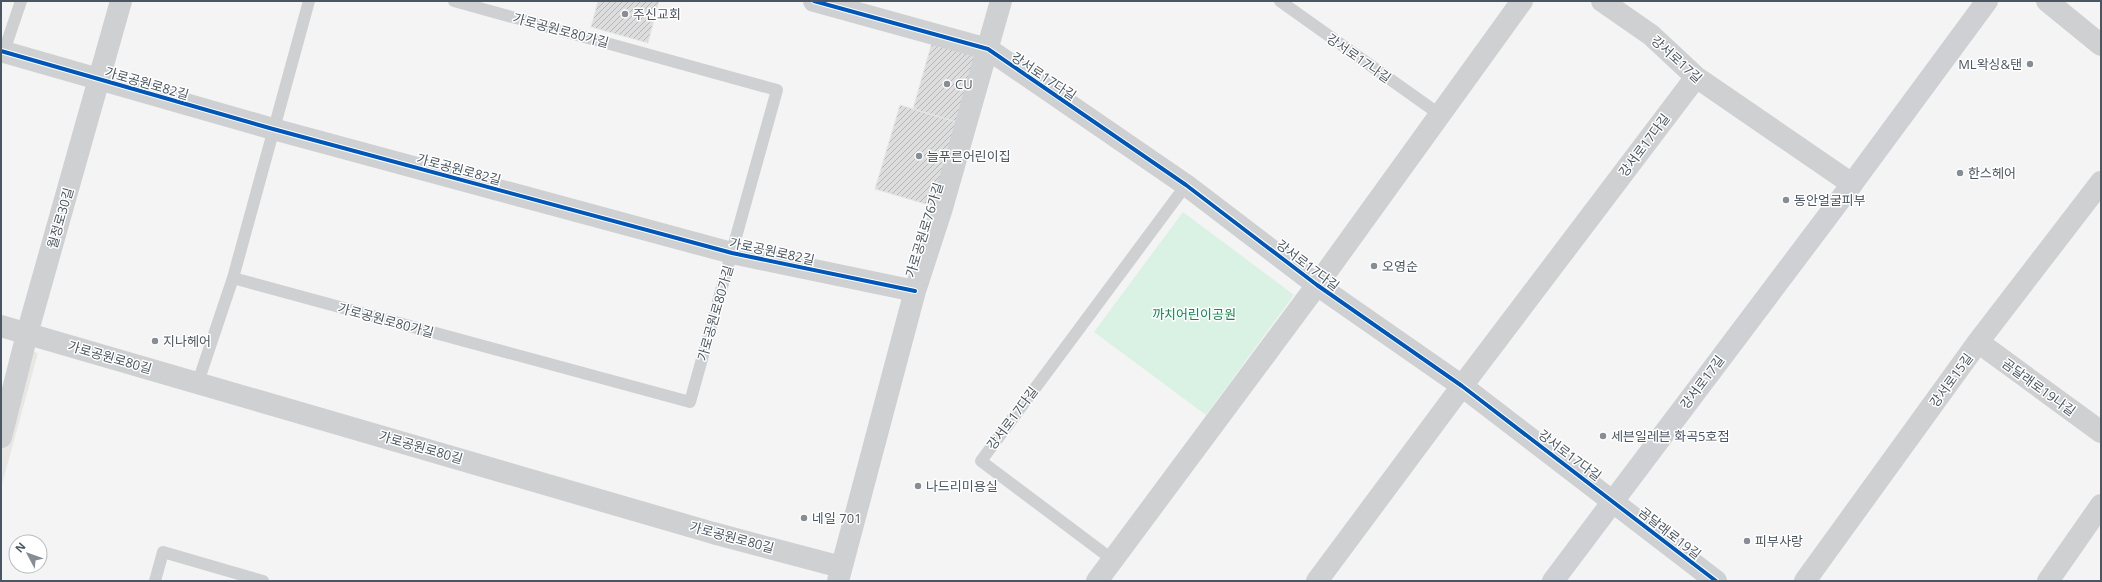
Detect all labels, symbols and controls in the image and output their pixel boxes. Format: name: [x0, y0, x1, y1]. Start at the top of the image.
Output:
place label: 주신교회: [633, 5, 681, 23]
street label: 가로공원로80가길: [511, 9, 611, 51]
marker: 주신교회: [620, 9, 630, 19]
street label: 강서로17나길: [1323, 29, 1395, 87]
street label: 강서로17길: [1648, 31, 1706, 87]
street label: 강서로17다길: [1008, 48, 1080, 104]
place label: ML왁싱&탠: [1958, 55, 2022, 73]
marker: ML왁싱&탠: [2025, 59, 2035, 69]
street label: 가로공원로82길: [103, 62, 191, 104]
place label: CU: [955, 75, 973, 93]
marker: CU: [942, 79, 952, 89]
street label: 강서로17다길: [1614, 110, 1674, 180]
place label: 늘푸른어린이집: [927, 147, 1011, 165]
street label: 가로공원로82길: [415, 149, 503, 189]
marker: 늘푸른어린이집: [914, 151, 924, 161]
place label: 한스헤어: [1968, 164, 2016, 182]
marker: 한스헤어: [1955, 168, 1965, 178]
street label: 가로공원로76가길: [901, 180, 947, 280]
street label: 월정로30길: [43, 185, 77, 251]
place label: 동안얼굴피부: [1794, 191, 1866, 209]
marker: 동안얼굴피부: [1781, 195, 1791, 205]
street label: 가로공원로82길: [728, 233, 816, 269]
street label: 강서로17다길: [1273, 235, 1343, 295]
place label: 오영순: [1382, 257, 1418, 275]
marker: 오영순: [1369, 261, 1379, 271]
street label: 가로공원로80가길: [693, 263, 737, 363]
street label: 가로공원로80가길: [336, 299, 436, 341]
park label: 까치어린이공원: [1152, 305, 1236, 323]
place label: 지나헤어: [163, 332, 211, 350]
street label: 가로공원로80길: [66, 336, 154, 378]
marker: 지나헤어: [150, 336, 160, 346]
street label: 강서로15길: [1925, 349, 1977, 411]
street label: 강서로17길: [1676, 352, 1728, 412]
street label: 곰달래로19나길: [1999, 354, 2079, 420]
street label: 강서로17다길: [982, 383, 1042, 453]
street label: 강서로17다길: [1535, 425, 1605, 485]
street label: 가로공원로80길: [377, 426, 465, 468]
place label: 세븐일레븐 화곡5호점: [1611, 427, 1729, 445]
marker: 세븐일레븐 화곡5호점: [1598, 431, 1608, 441]
place label: 나드리미용실: [926, 477, 998, 495]
marker: 나드리미용실: [913, 481, 923, 491]
street label: 곰달래로19길: [1635, 503, 1705, 563]
place label: 네일 701: [812, 509, 862, 527]
marker: 네일 701: [799, 513, 809, 523]
street label: 가로공원로80길: [688, 517, 776, 557]
place label: 피부사랑: [1755, 532, 1803, 550]
north arrow: [8, 534, 48, 574]
marker: 피부사랑: [1742, 536, 1752, 546]
text: N: [11, 539, 29, 555]

